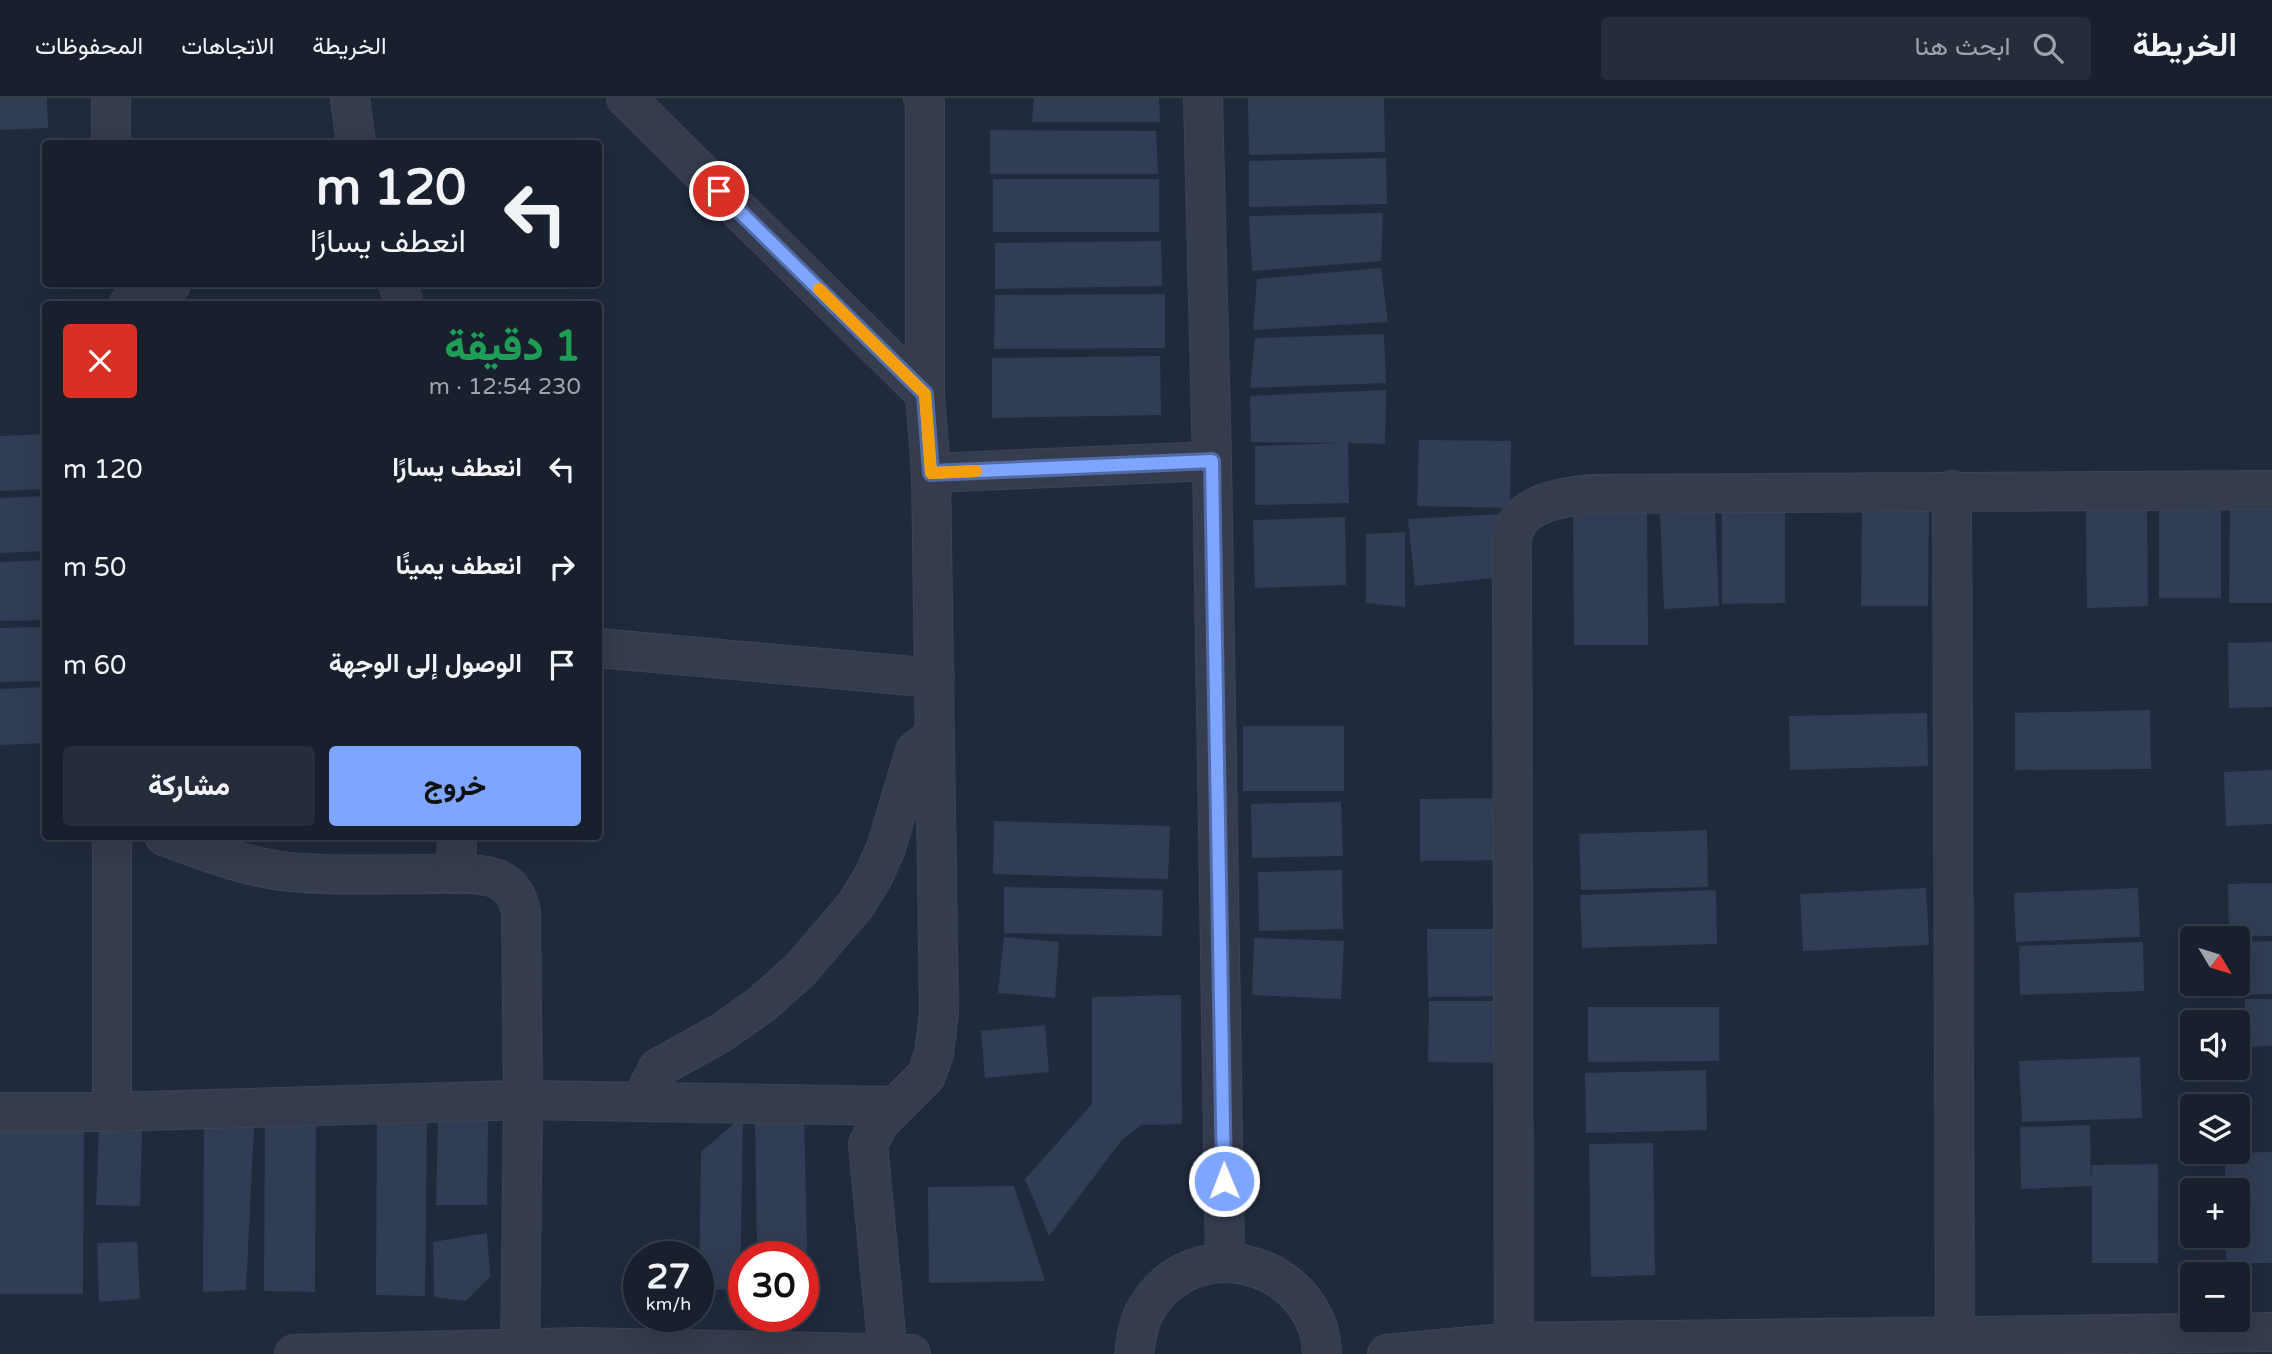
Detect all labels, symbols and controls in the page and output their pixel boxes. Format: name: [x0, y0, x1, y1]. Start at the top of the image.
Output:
search box: [1601, 17, 2091, 80]
text: الخريطة: [2133, 26, 2237, 65]
icon: search: [2029, 29, 2067, 67]
text: ابحث هنا: [1915, 31, 2011, 62]
text: المحفوظات: [35, 32, 143, 61]
text: الاتجاهات: [181, 32, 274, 61]
text: الخريطة: [312, 32, 387, 61]
text: 120 m: [316, 159, 466, 218]
pin: [689, 161, 749, 221]
icon: left: [490, 168, 581, 259]
icon: arrive: [700, 172, 738, 210]
text: انعطف يسارًا: [310, 223, 466, 261]
text: 1 دقيقة: [444, 321, 581, 372]
button: close: [63, 324, 137, 398]
text: 230 m · 12:54: [429, 373, 581, 401]
icon: left: [543, 450, 581, 488]
text: انعطف يسارًا: [392, 452, 522, 483]
text: 120 m: [63, 454, 143, 485]
icon: right: [543, 548, 581, 586]
text: انعطف يمينًا: [395, 550, 522, 581]
text: 50 m: [63, 552, 126, 583]
icon: arrive: [543, 646, 581, 684]
text: الوصول إلى الوجهة: [329, 648, 522, 679]
text: 60 m: [63, 650, 126, 681]
button: مشاركة: [63, 746, 315, 826]
button: خروج: [329, 746, 581, 826]
north arrow: [2180, 926, 2250, 996]
map controls: [2180, 926, 2250, 1332]
button: sound: [2180, 1010, 2250, 1080]
button: layers: [2180, 1094, 2250, 1164]
position arrow: [1187, 1144, 1261, 1218]
button: +: [2180, 1178, 2250, 1248]
speed limit sign: 30: [728, 1241, 819, 1332]
text: 27: [647, 1256, 690, 1298]
button: −: [2180, 1262, 2250, 1332]
text: km/h: [646, 1293, 691, 1315]

